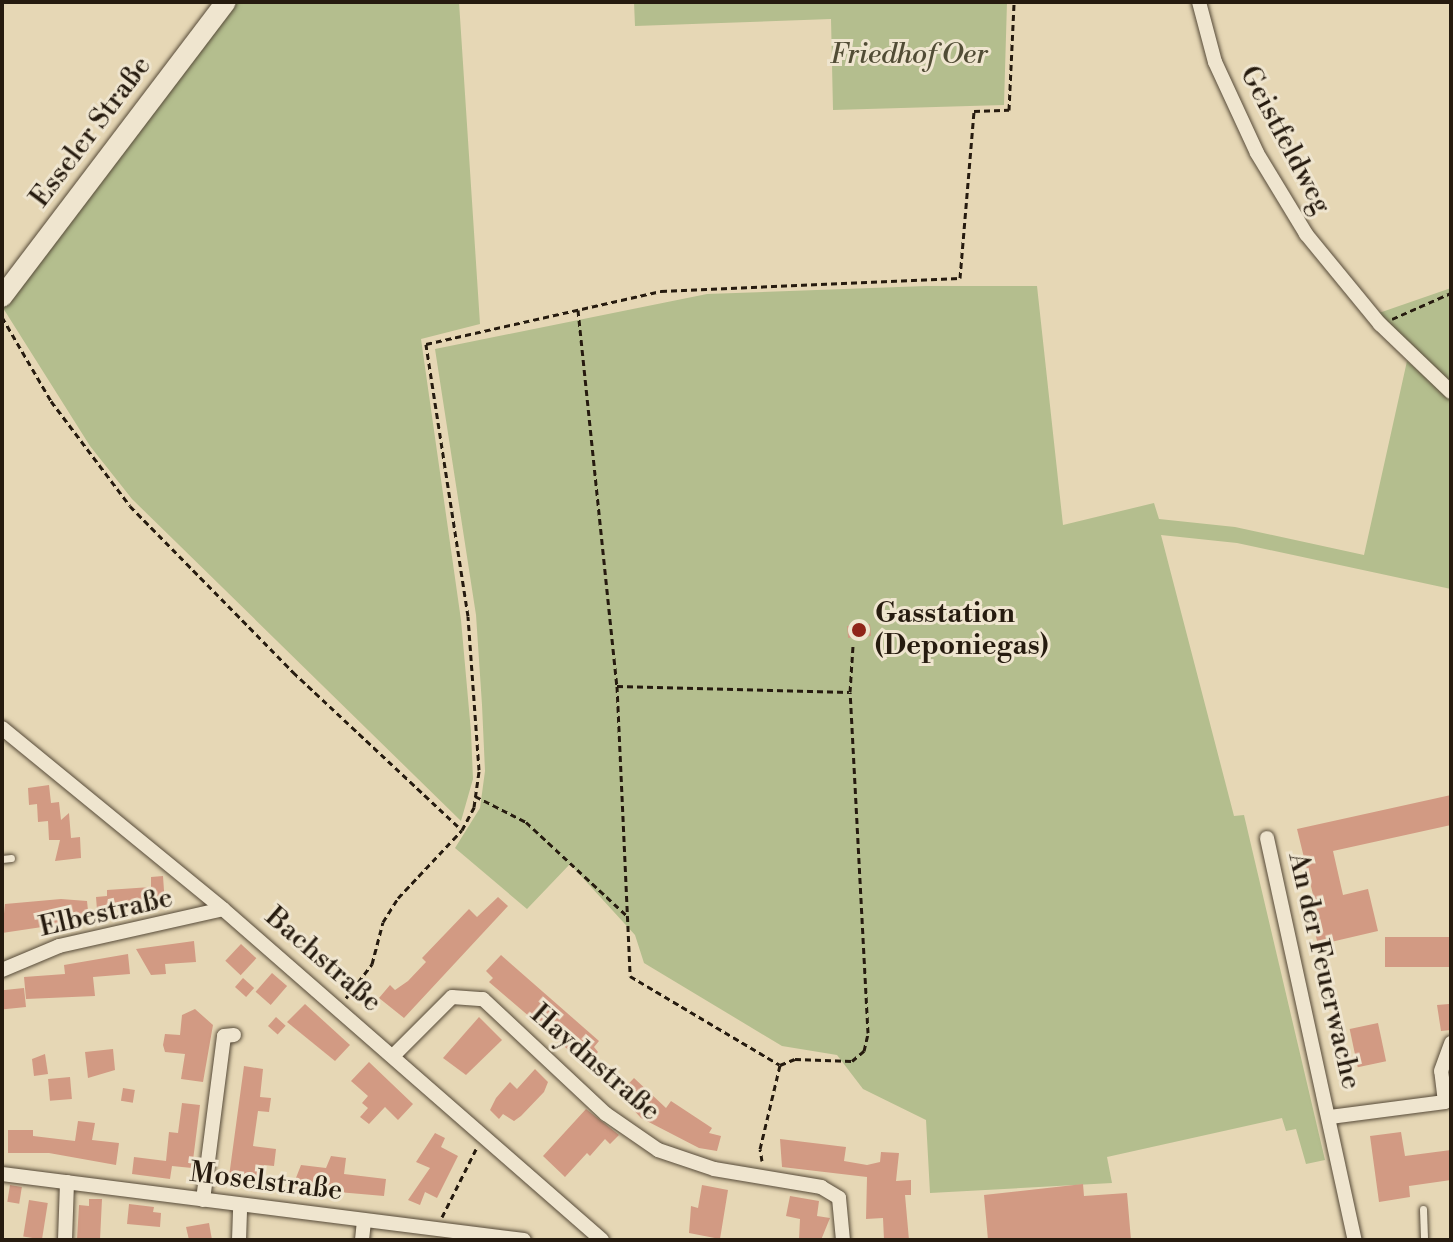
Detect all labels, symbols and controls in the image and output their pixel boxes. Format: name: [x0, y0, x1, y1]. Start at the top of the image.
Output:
park label: Friedhof Oer: [830, 38, 988, 72]
street label: Esseler Straße: [23, 50, 159, 214]
street label: Geistfeldweg: [1232, 60, 1338, 220]
place label: Gasstation (Deponiegas): [875, 597, 1048, 663]
marker: Gasstation (Deponiegas): [850, 621, 868, 639]
street label: An der Feuerwache: [1280, 849, 1368, 1093]
street label: Elbestraße: [36, 881, 176, 945]
street label: Bachstraße: [258, 900, 388, 1020]
street label: Haydnstraße: [523, 998, 667, 1128]
street label: Moselstraße: [188, 1156, 344, 1208]

